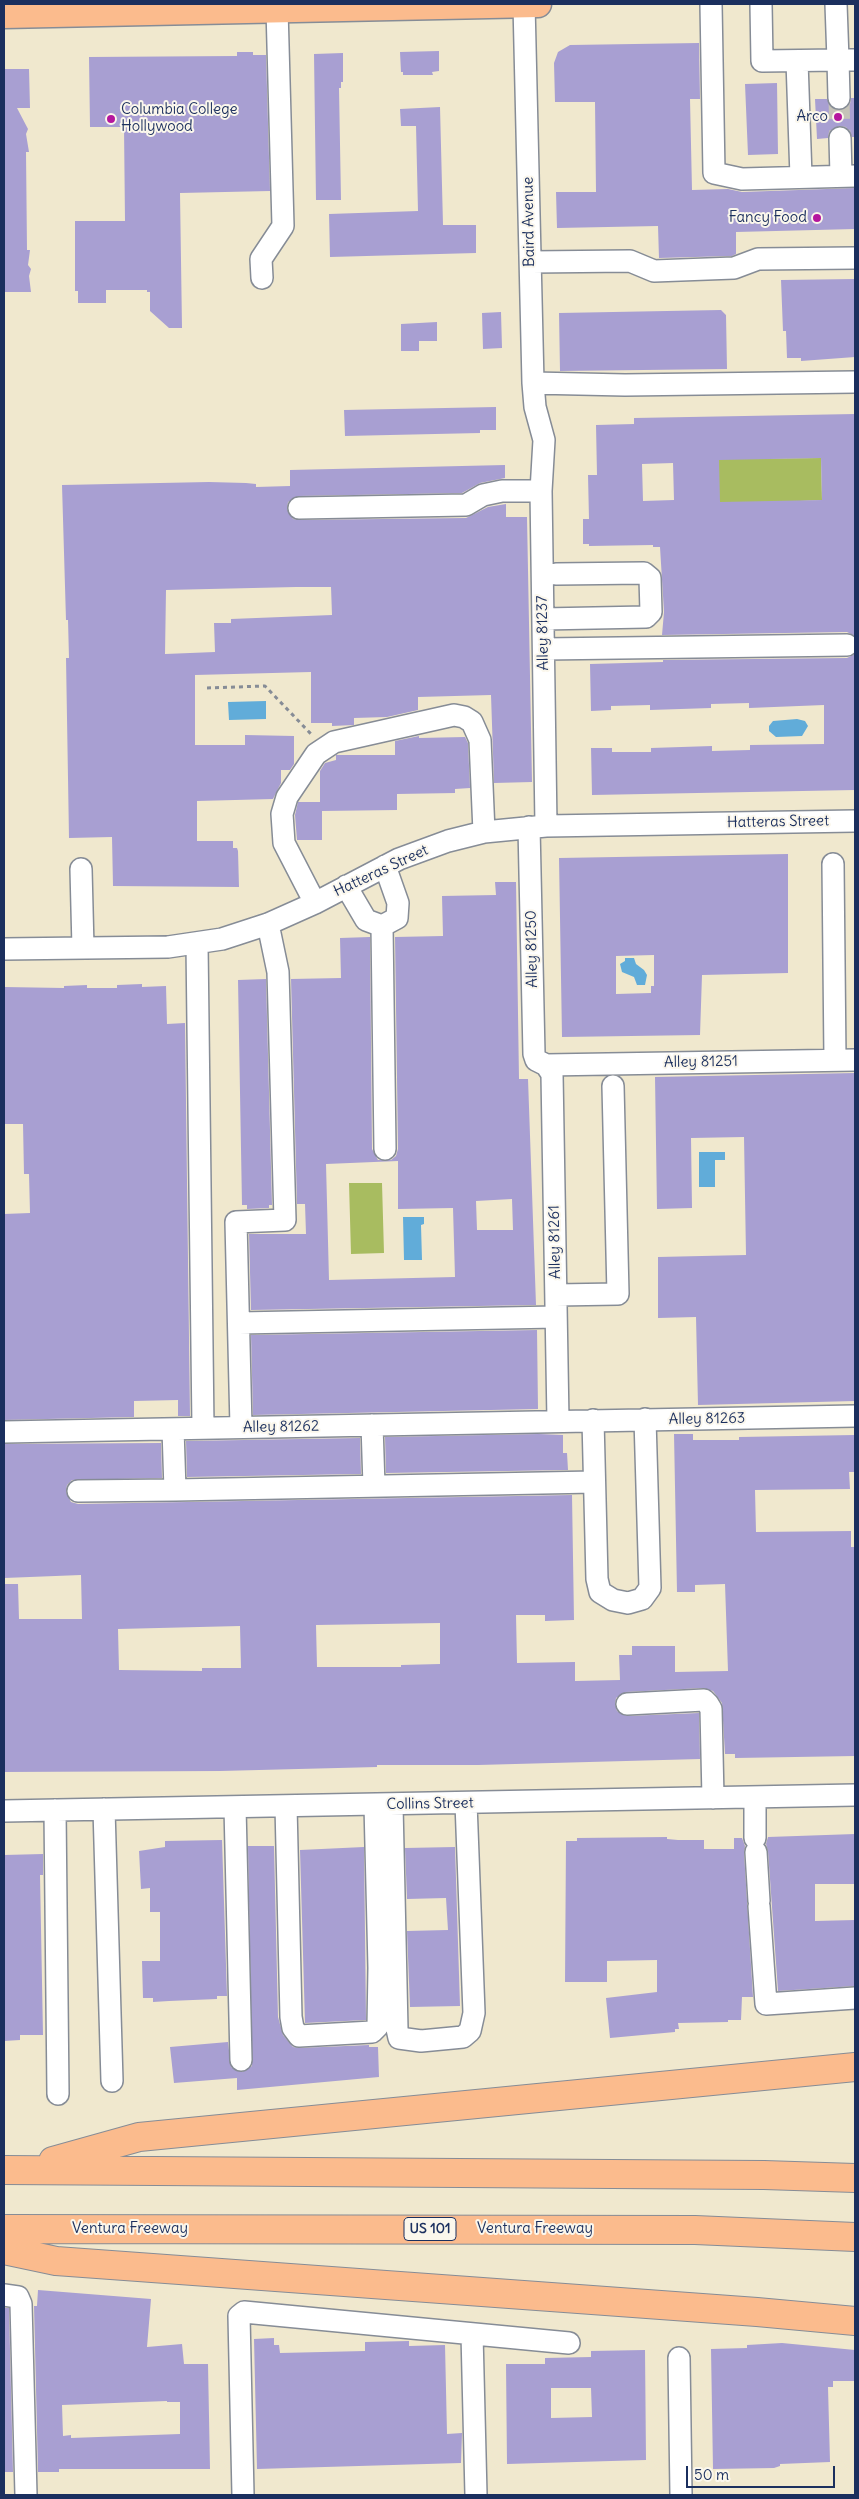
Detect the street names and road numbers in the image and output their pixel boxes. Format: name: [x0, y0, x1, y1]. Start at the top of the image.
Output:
street label: Baird Avenue: [519, 177, 539, 267]
street label: Alley 81237: [533, 595, 553, 671]
street label: Hatteras Street: [727, 812, 829, 832]
street label: Hatteras Street: [331, 841, 431, 901]
street label: Alley 81250: [522, 910, 542, 988]
street label: Alley 81251: [664, 1052, 738, 1072]
street label: Alley 81261: [545, 1205, 565, 1279]
street label: Alley 81263: [669, 1409, 745, 1429]
street label: Alley 81262: [243, 1417, 319, 1437]
street label: Collins Street: [386, 1794, 474, 1814]
road number: US 101: [404, 2218, 456, 2240]
street label: Ventura Freeway: [72, 2220, 188, 2238]
street label: Ventura Freeway: [477, 2220, 593, 2238]

